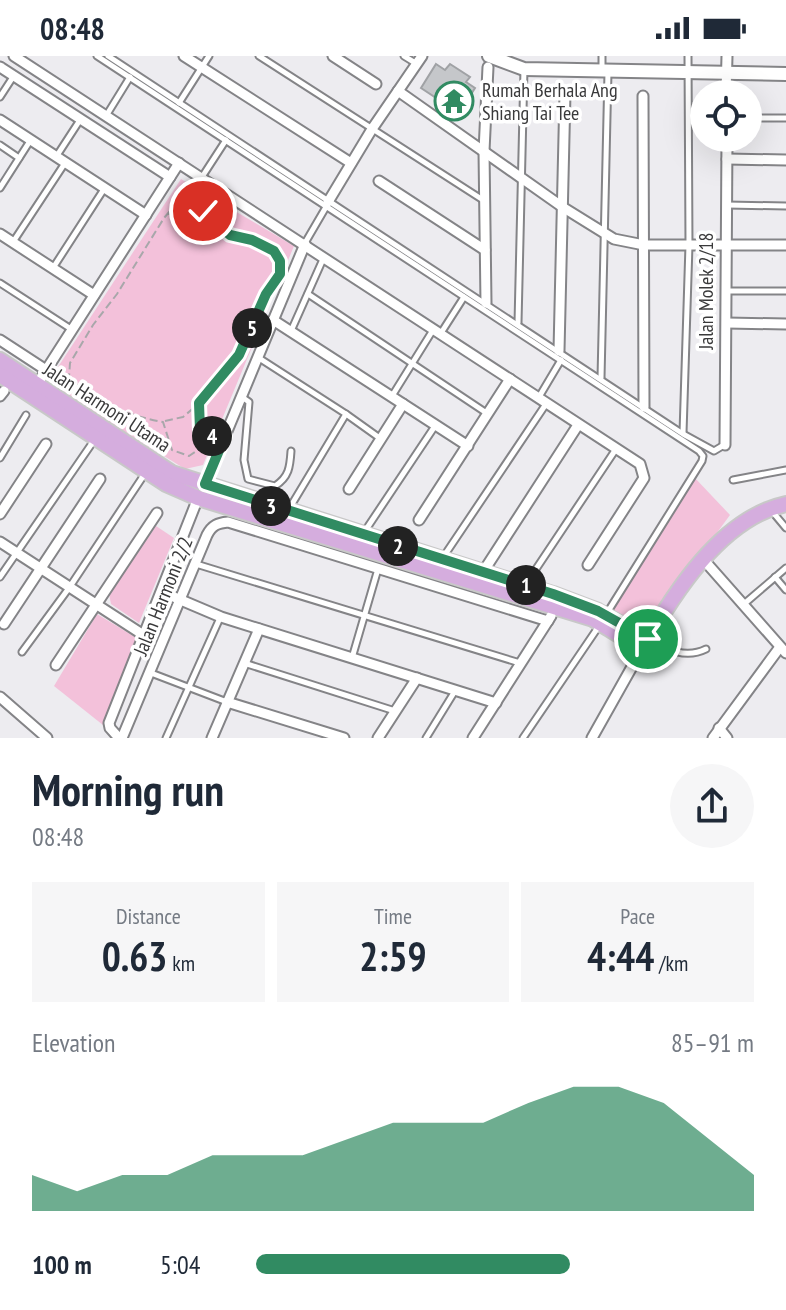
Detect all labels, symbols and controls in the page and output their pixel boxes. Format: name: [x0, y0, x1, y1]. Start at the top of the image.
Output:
text: 08:48: [40, 9, 105, 48]
place label: Rumah Berhala Ang Shiang Tai Tee: [482, 77, 618, 126]
temple icon: Rumah Berhala Ang Shiang Tai Tee: [433, 80, 475, 122]
map controls: [690, 80, 762, 152]
button: locate: [690, 80, 762, 152]
pin: [169, 177, 237, 245]
icon: check: [181, 189, 225, 233]
street label: Jalan Molek 2/18: [693, 232, 719, 351]
pin: 5: [232, 308, 272, 348]
text: 5: [247, 314, 257, 342]
street label: Jalan Harmoni Utama: [38, 356, 176, 458]
pin: 4: [192, 416, 232, 456]
text: 4: [207, 422, 217, 450]
pin: 3: [251, 486, 291, 526]
text: 3: [266, 492, 276, 520]
pin: 2: [378, 526, 418, 566]
text: 2: [393, 532, 403, 560]
street label: Jalan Harmoni 2/2: [127, 533, 199, 660]
pin: 1: [506, 565, 546, 605]
text: 1: [521, 571, 531, 599]
pin: [614, 605, 682, 673]
icon: arrive: [626, 617, 670, 661]
text: Morning run: [32, 761, 224, 818]
button: share: [670, 764, 754, 848]
text: 08:48: [32, 820, 84, 853]
text: Distance: [116, 902, 181, 930]
text: Time: [374, 902, 412, 930]
text: Pace: [620, 902, 655, 930]
text: 0.63: [102, 930, 167, 982]
text: 2:59: [359, 930, 427, 982]
text: 4:44: [587, 930, 654, 982]
text: km: [167, 949, 195, 977]
text: /km: [654, 949, 688, 977]
text: Elevation: [32, 1026, 115, 1059]
text: 85–91 m: [671, 1026, 754, 1059]
text: 100 m: [32, 1248, 92, 1281]
text: 5:04: [160, 1248, 200, 1281]

